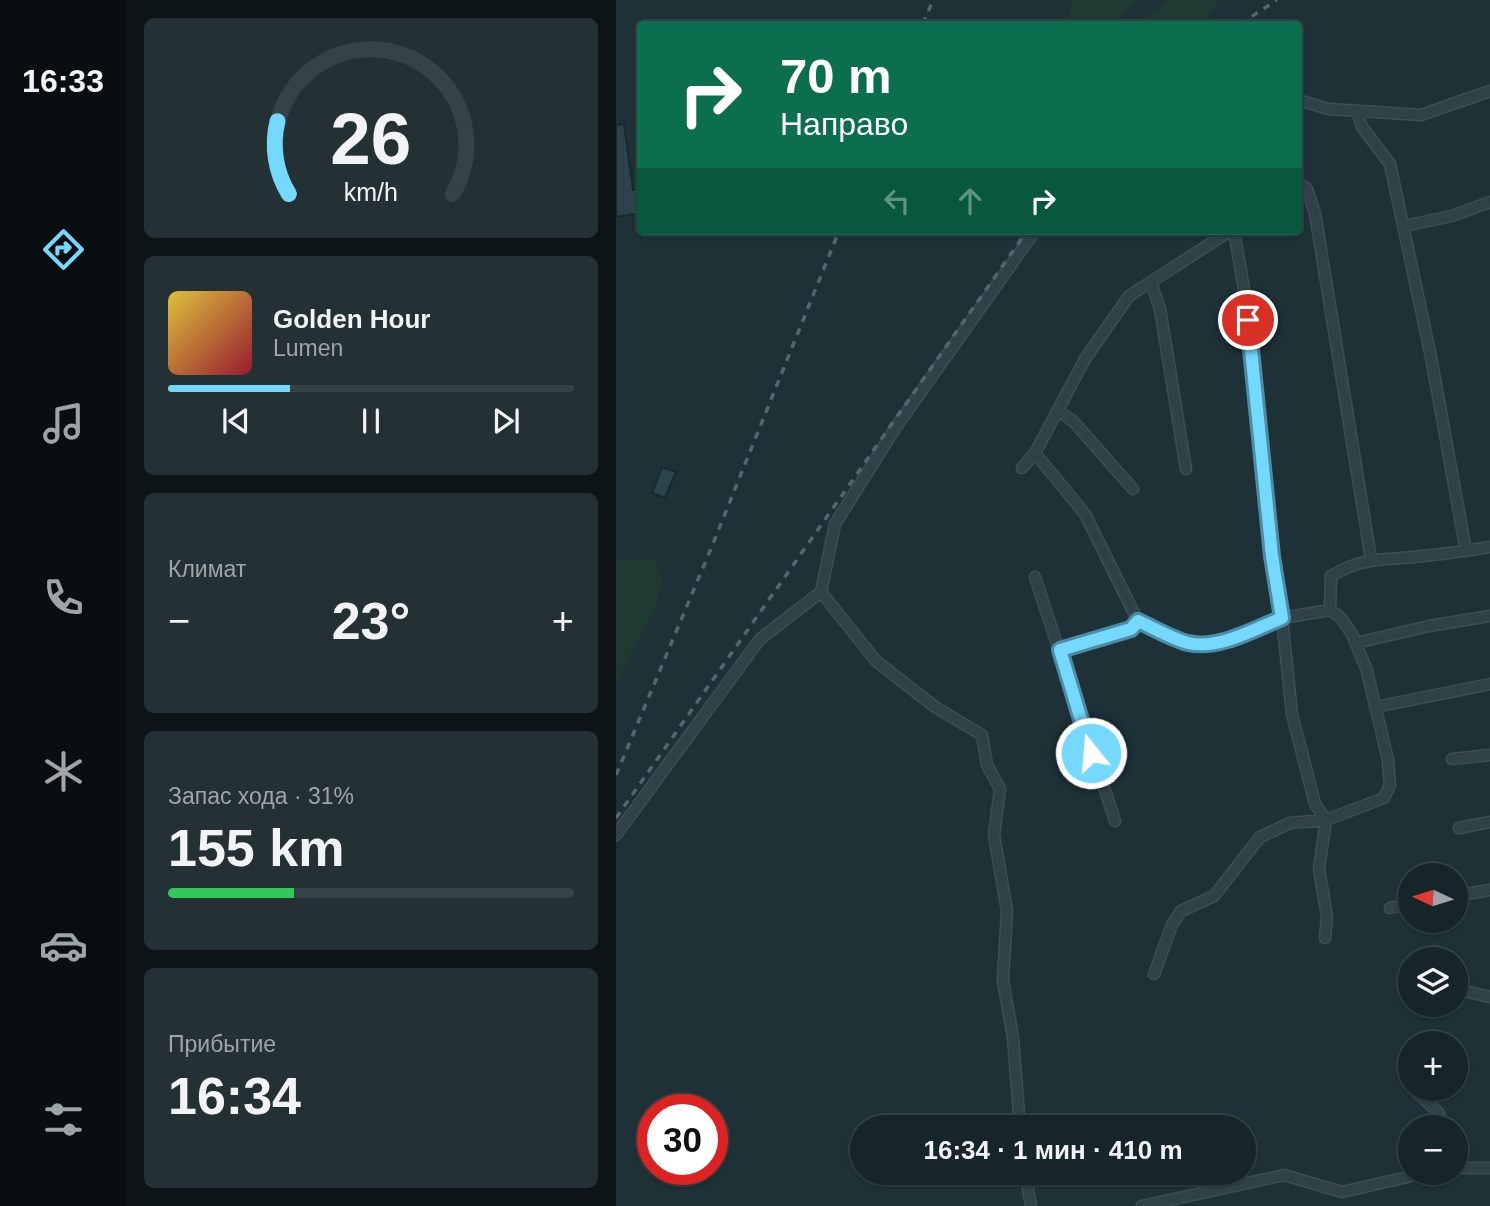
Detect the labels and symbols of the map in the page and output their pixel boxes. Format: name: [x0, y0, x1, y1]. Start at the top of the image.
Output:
pin: [1218, 290, 1278, 350]
position arrow: [1054, 716, 1128, 790]
north arrow: [1398, 863, 1468, 933]
speed limit sign: 30: [637, 1094, 728, 1185]

